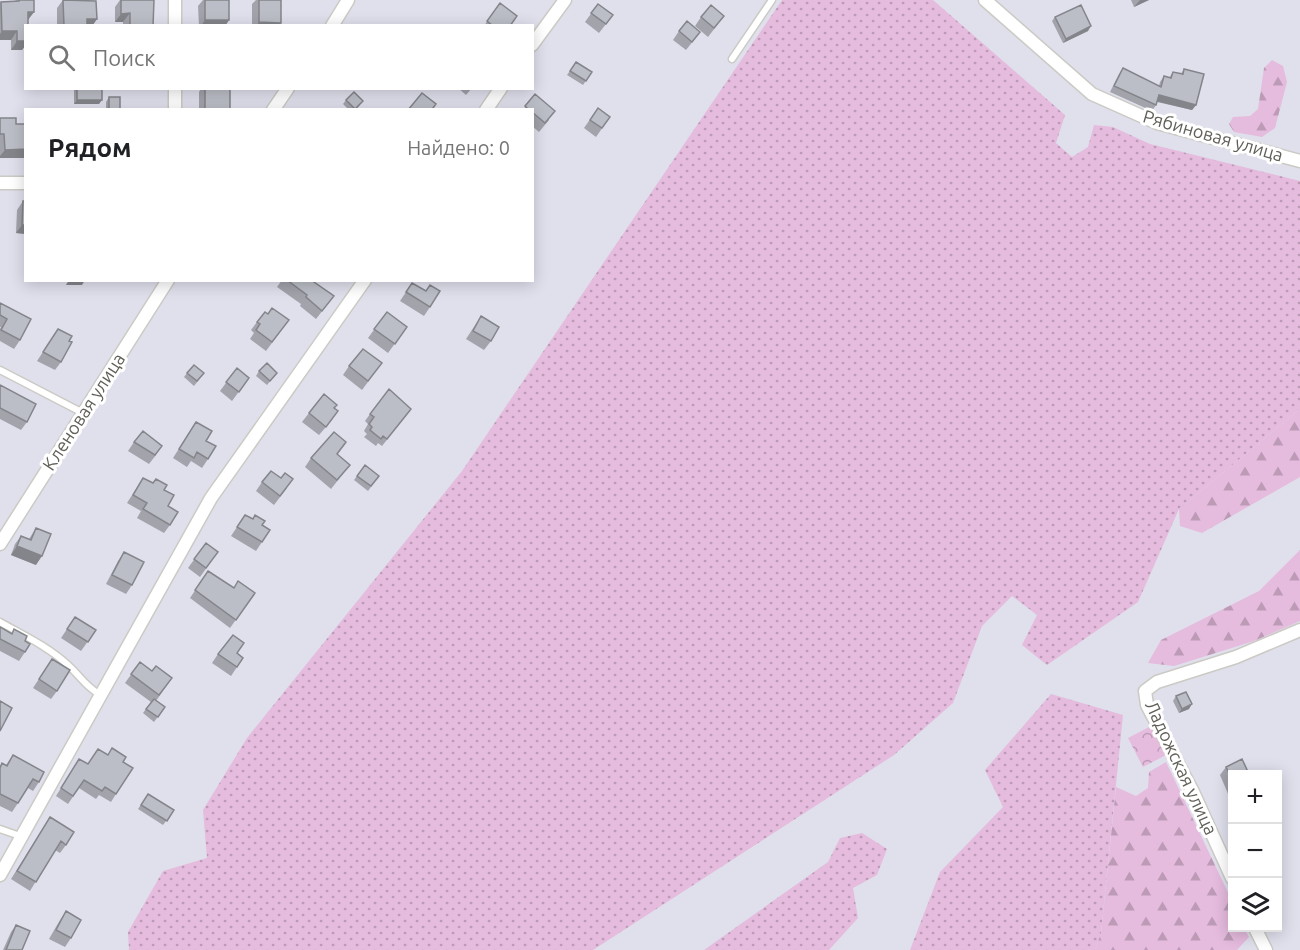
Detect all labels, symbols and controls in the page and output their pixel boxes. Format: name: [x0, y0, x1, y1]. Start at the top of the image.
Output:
search box: [24, 24, 534, 90]
icon: search: [45, 41, 78, 74]
text: Поиск: [93, 45, 156, 70]
street label: Рябиновая улица: [1141, 105, 1286, 165]
text: Рядом: [48, 133, 132, 162]
text: Найдено: 0: [407, 136, 510, 159]
street label: Кленовая улица: [38, 349, 128, 474]
street label: Ладожская улица: [1142, 697, 1222, 838]
map controls: [1228, 770, 1282, 932]
button: +: [1228, 770, 1282, 824]
button: −: [1228, 824, 1282, 878]
button: layers: [1228, 878, 1282, 932]

